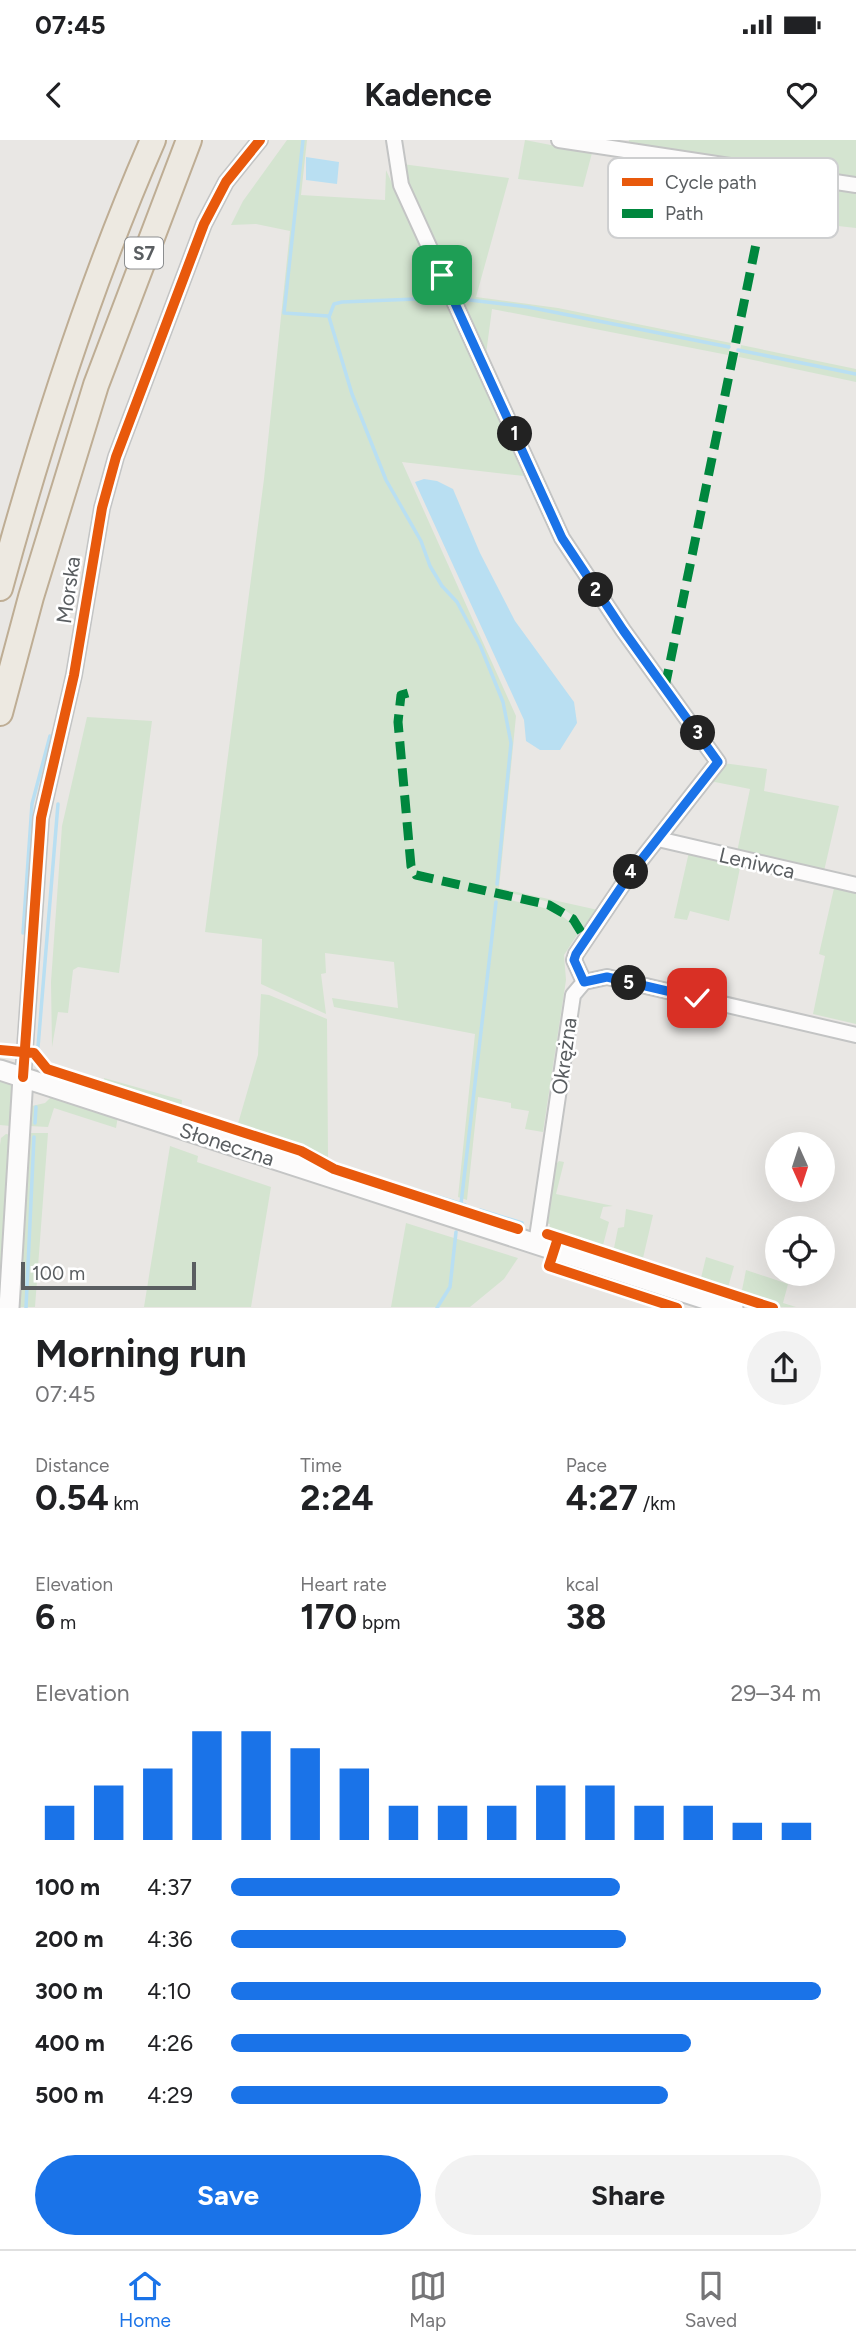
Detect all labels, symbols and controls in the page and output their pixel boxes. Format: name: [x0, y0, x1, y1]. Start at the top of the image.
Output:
text: 07:45: [35, 9, 106, 41]
icon: back: [35, 76, 73, 114]
text: Kadence: [364, 76, 492, 114]
icon: heart: [783, 76, 821, 114]
legend: [608, 158, 838, 238]
text: Cycle path: [665, 171, 757, 194]
text: Path: [665, 202, 703, 225]
road number: S7: [125, 237, 163, 268]
pin: [412, 245, 472, 305]
icon: arrive: [423, 256, 461, 294]
pin: 1: [498, 416, 532, 452]
text: 1: [510, 422, 519, 445]
street label: Morska: [51, 555, 85, 625]
pin: 2: [578, 573, 614, 608]
text: 2: [590, 578, 601, 601]
pin: 3: [680, 716, 716, 750]
text: 3: [692, 721, 703, 744]
street label: Leniwca: [717, 842, 797, 884]
pin: 4: [614, 854, 648, 890]
text: 4: [624, 860, 637, 883]
pin: 5: [612, 966, 646, 1000]
pin: [667, 968, 727, 1028]
text: 5: [623, 971, 634, 994]
icon: check: [678, 979, 716, 1017]
street label: Okrężna: [546, 1016, 582, 1096]
street label: Słoneczna: [176, 1117, 278, 1171]
north arrow: [765, 1132, 835, 1202]
map controls: [765, 1132, 835, 1286]
button: locate: [765, 1216, 835, 1286]
scale bar: [21, 1258, 196, 1290]
text: 100 m: [32, 1262, 85, 1285]
text: Morning run: [35, 1331, 247, 1377]
button: share: [747, 1331, 821, 1405]
text: 07:45: [35, 1380, 95, 1408]
text: Distance: [35, 1454, 109, 1477]
text: Time: [300, 1454, 342, 1477]
text: Pace: [566, 1454, 607, 1477]
text: 0.54: [35, 1477, 109, 1519]
text: 2:24: [300, 1477, 374, 1519]
text: 4:27: [566, 1477, 638, 1519]
text: km: [109, 1492, 139, 1515]
text: /km: [638, 1492, 676, 1515]
text: Elevation: [35, 1573, 113, 1596]
text: Heart rate: [300, 1573, 387, 1596]
text: kcal: [566, 1573, 599, 1596]
text: 6: [35, 1596, 55, 1638]
text: 170: [300, 1596, 357, 1638]
text: 38: [566, 1596, 607, 1638]
text: m: [55, 1611, 76, 1634]
text: bpm: [357, 1611, 400, 1634]
text: Elevation: [35, 1679, 130, 1707]
text: 29–34 m: [730, 1679, 821, 1707]
text: 100 m: [35, 1873, 100, 1901]
text: 4:37: [147, 1873, 192, 1901]
text: 200 m: [35, 1925, 104, 1953]
text: 4:36: [147, 1925, 193, 1953]
text: 300 m: [35, 1977, 103, 2005]
text: 4:10: [147, 1977, 191, 2005]
text: 400 m: [35, 2029, 105, 2057]
text: 4:26: [147, 2029, 193, 2057]
text: 500 m: [35, 2081, 104, 2109]
text: 4:29: [147, 2081, 193, 2109]
button: Save: [35, 2155, 421, 2235]
button: Share: [435, 2155, 821, 2235]
tab: Home: [119, 2267, 171, 2332]
tab: Map: [409, 2267, 447, 2332]
tab: Saved: [685, 2267, 737, 2332]

